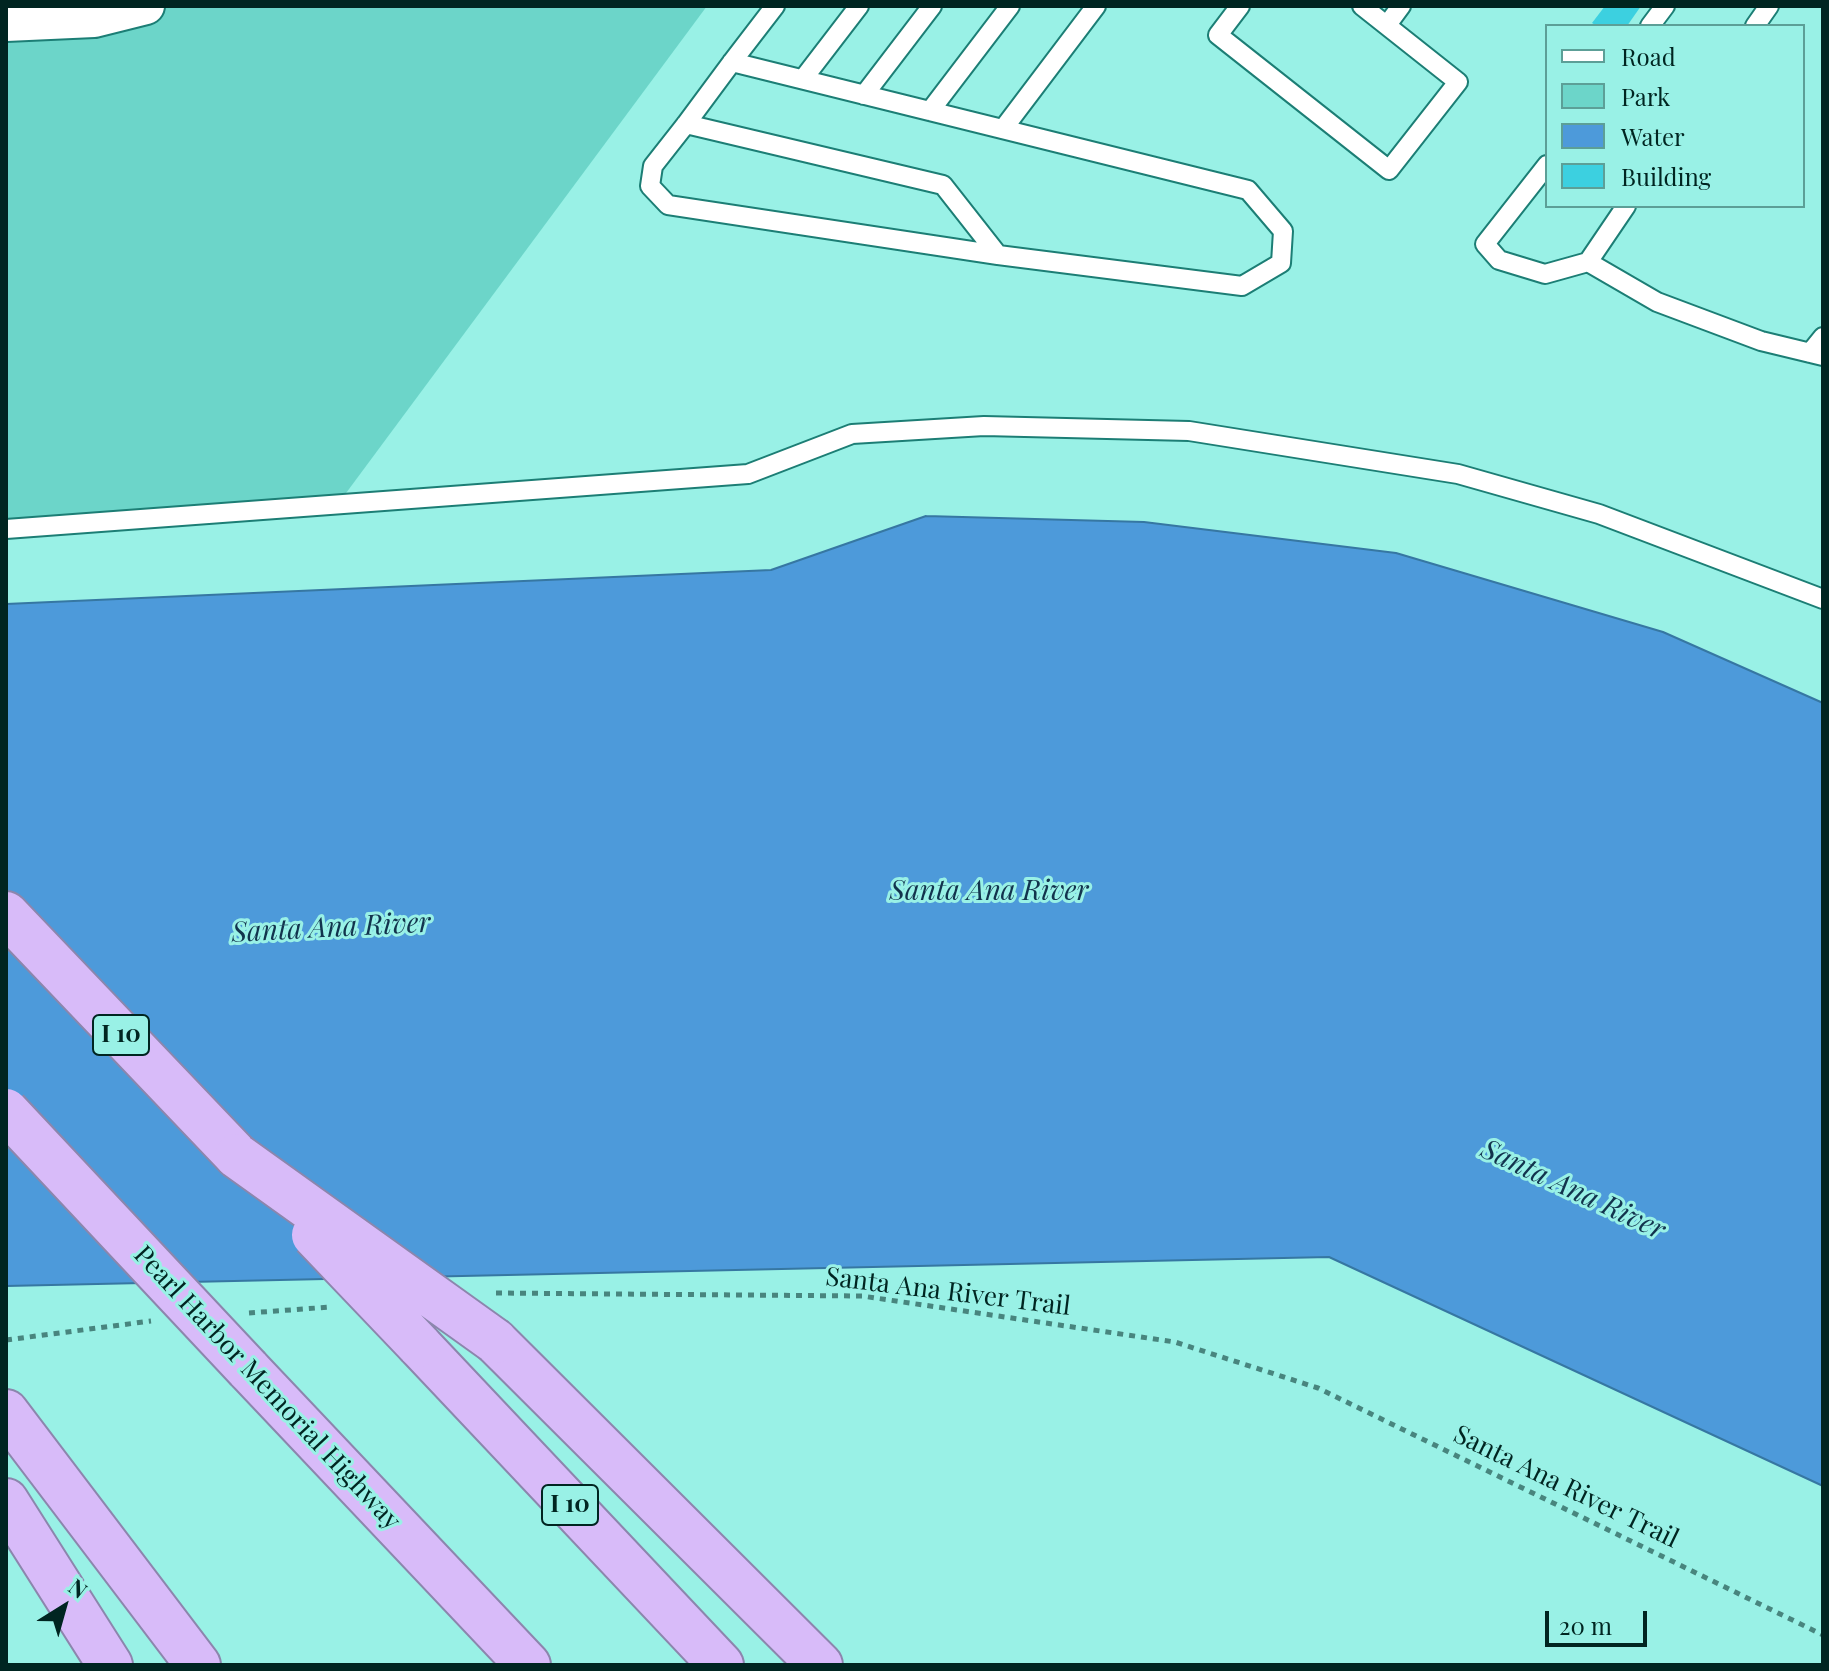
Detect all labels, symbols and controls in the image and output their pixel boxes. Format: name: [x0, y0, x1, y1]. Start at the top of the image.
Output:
legend: [1545, 24, 1805, 208]
text: Road: [1621, 40, 1676, 72]
text: Park: [1621, 80, 1670, 112]
text: Water: [1621, 120, 1685, 152]
text: Building: [1621, 160, 1711, 192]
water label: Santa Ana River: [889, 874, 1089, 908]
water label: Santa Ana River: [231, 906, 431, 950]
road number: I 10: [93, 1015, 149, 1055]
water label: Santa Ana River: [1476, 1133, 1670, 1247]
street label: Pearl Harbor Memorial Highway: [127, 1239, 407, 1537]
street label: Santa Ana River Trail: [824, 1262, 1072, 1322]
street label: Santa Ana River Trail: [1448, 1419, 1684, 1555]
road number: I 10: [542, 1485, 598, 1525]
north arrow: [24, 1567, 104, 1647]
text: N: [63, 1571, 94, 1605]
scale bar: [1549, 1595, 1651, 1645]
text: 20 m: [1559, 1609, 1612, 1641]

